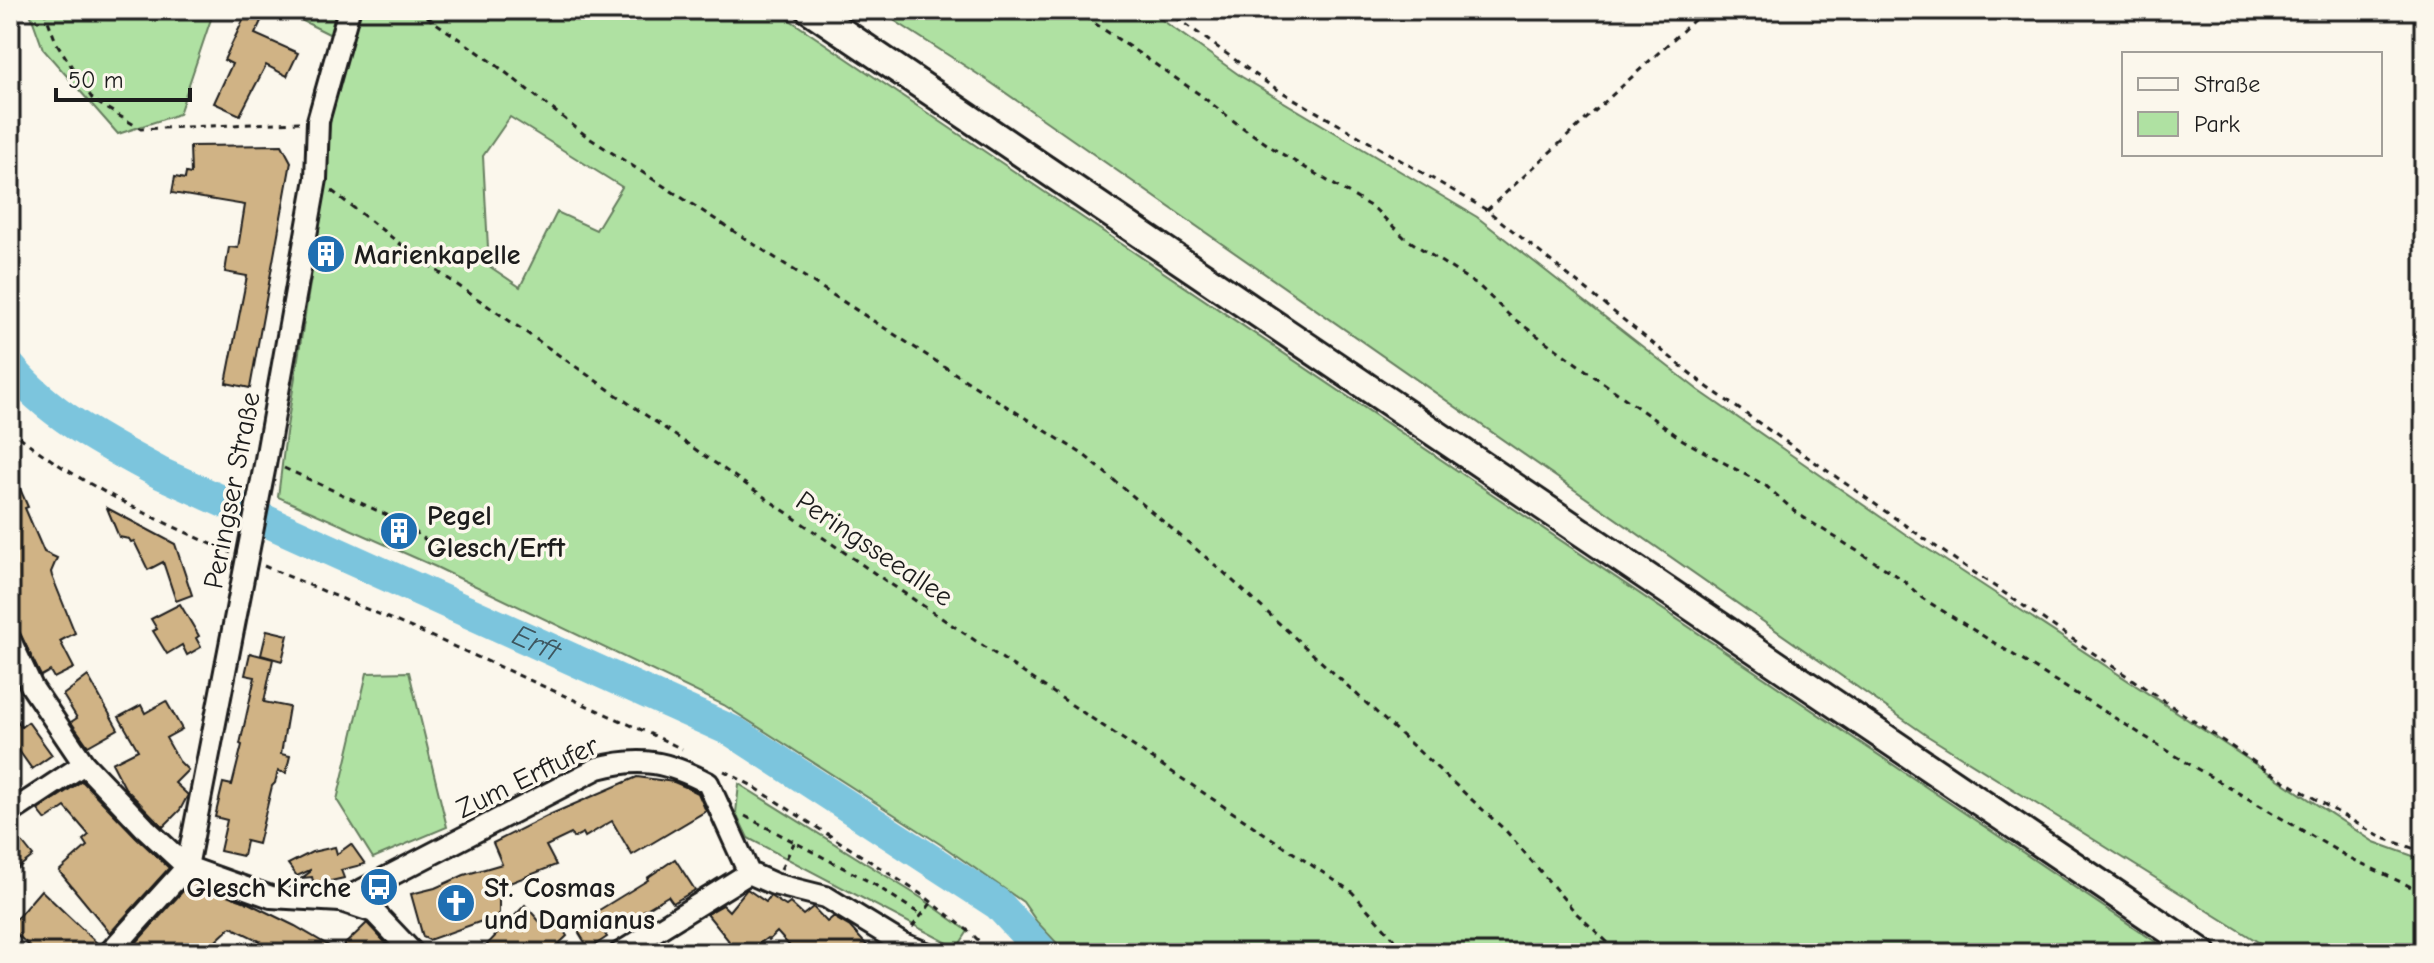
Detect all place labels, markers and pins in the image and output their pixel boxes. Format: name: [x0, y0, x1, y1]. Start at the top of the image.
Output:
building icon: Marienkapelle: [305, 233, 347, 275]
place label: Marienkapelle: [354, 239, 521, 271]
place label: Pegel Glesch/Erft: [427, 500, 566, 564]
building icon: Pegel Glesch/Erft: [378, 510, 420, 552]
bus stop icon: Glesch Kirche: [358, 866, 400, 908]
place label: Glesch Kirche: [186, 872, 351, 904]
place label: St. Cosmas und Damianus: [484, 872, 655, 936]
church icon: St. Cosmas und Damianus: [435, 882, 477, 924]

